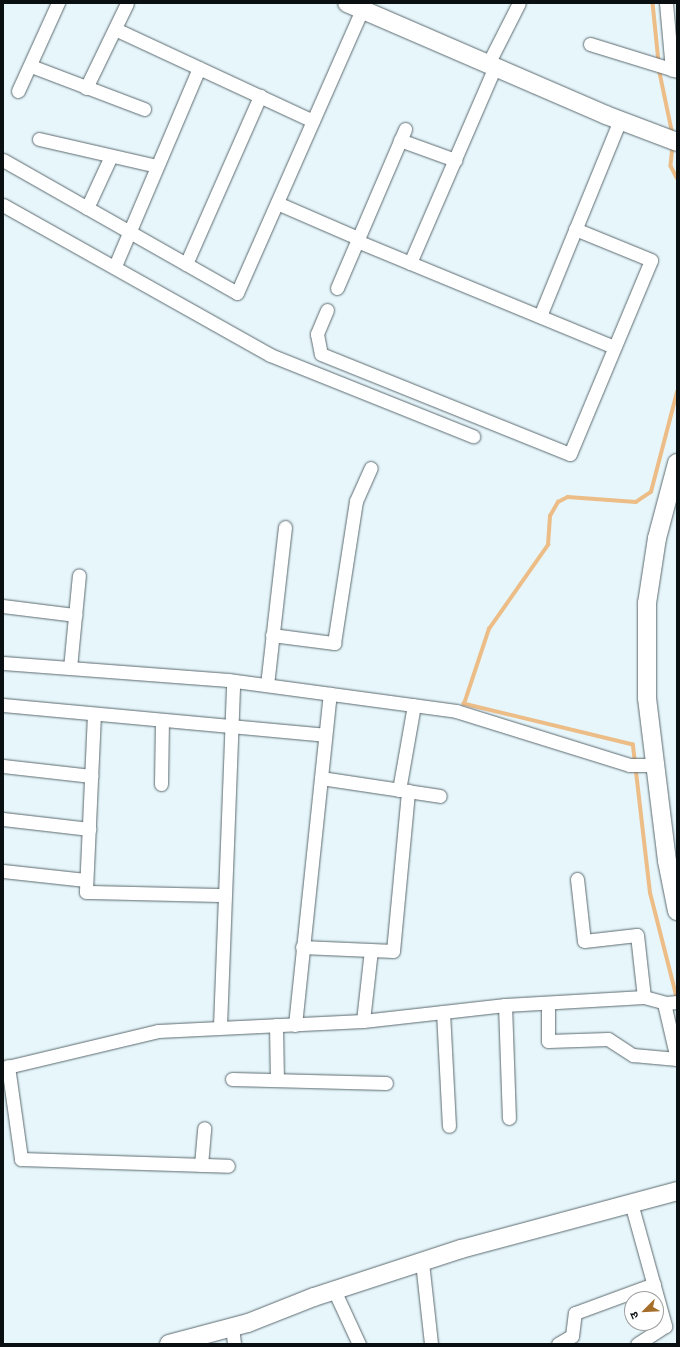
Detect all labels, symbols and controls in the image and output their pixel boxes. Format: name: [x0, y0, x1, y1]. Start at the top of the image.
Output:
north arrow: [624, 1291, 664, 1331]
text: उ: [627, 1310, 641, 1321]

